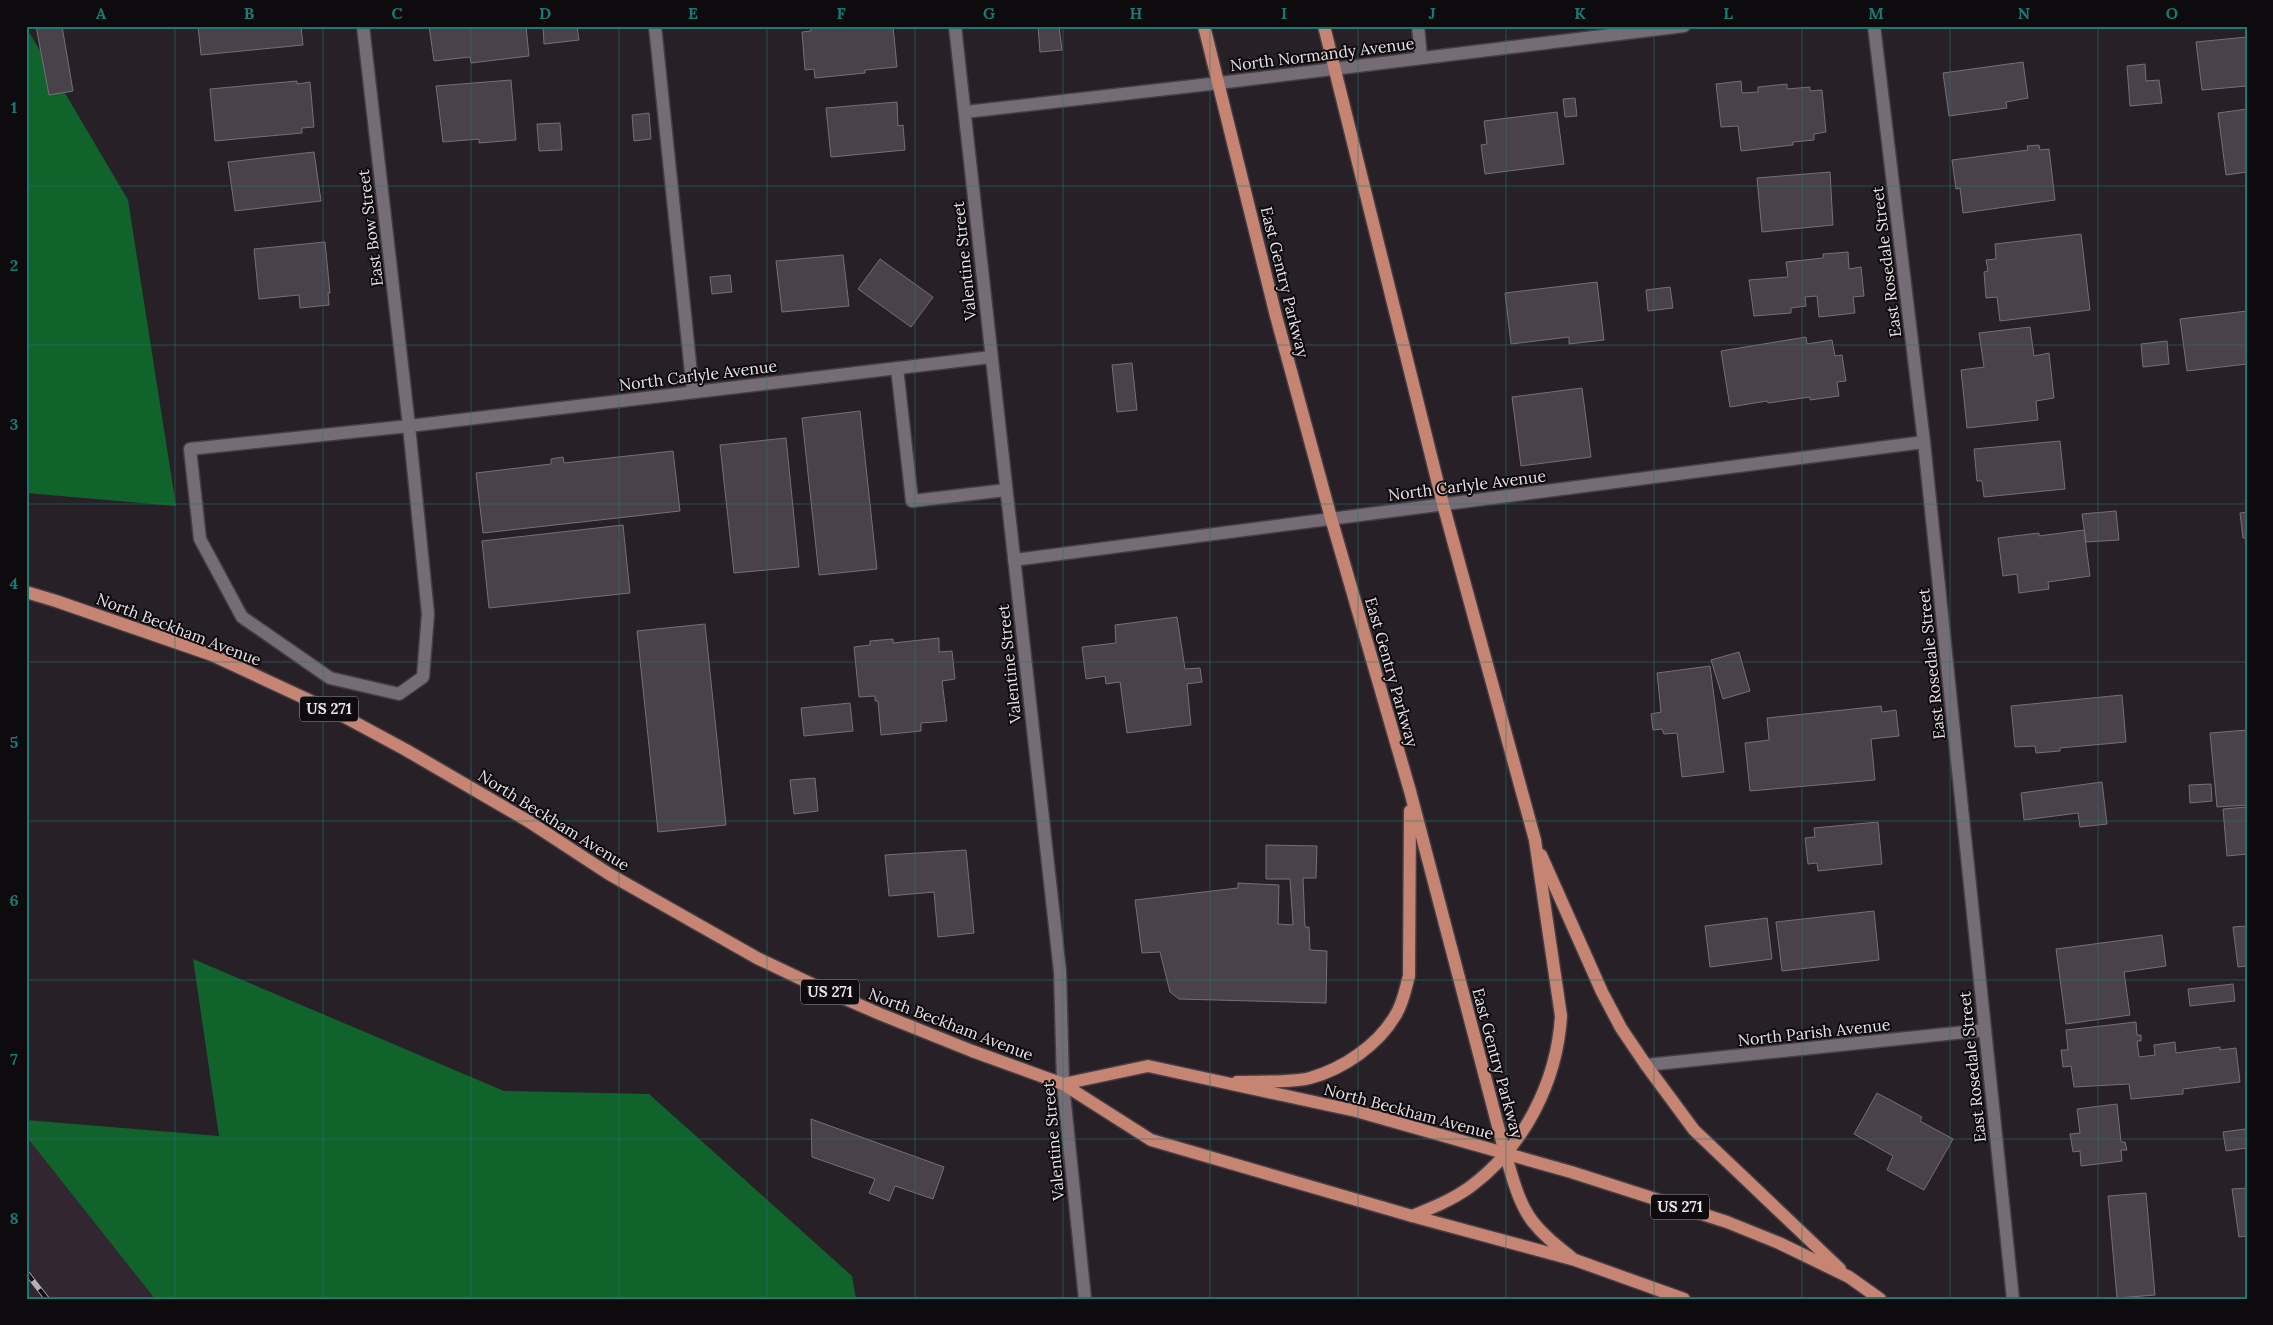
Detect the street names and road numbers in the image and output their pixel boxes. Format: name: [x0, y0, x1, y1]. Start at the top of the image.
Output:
street label: North Normandy Avenue: [1229, 33, 1416, 75]
street label: East Bow Street: [353, 168, 387, 288]
street label: East Rosedale Street: [1867, 185, 1905, 339]
street label: Valentine Street: [948, 200, 980, 322]
street label: East Gentry Parkway: [1257, 204, 1314, 360]
street label: North Carlyle Avenue: [618, 355, 778, 395]
street label: North Carlyle Avenue: [1387, 465, 1547, 505]
street label: East Rosedale Street: [1913, 587, 1949, 740]
street label: North Beckham Avenue: [94, 588, 264, 670]
street label: East Gentry Parkway: [1361, 595, 1423, 750]
street label: Valentine Street: [993, 603, 1025, 725]
road number: US 271: [300, 696, 358, 722]
street label: North Beckham Avenue: [475, 765, 634, 875]
road number: US 271: [801, 980, 859, 1004]
street label: North Beckham Avenue: [866, 983, 1036, 1065]
street label: East Gentry Parkway: [1468, 986, 1528, 1141]
street label: East Rosedale Street: [1954, 990, 1990, 1143]
street label: North Parish Avenue: [1737, 1014, 1892, 1050]
street label: North Beckham Avenue: [1322, 1079, 1496, 1143]
street label: Valentine Street: [1038, 1080, 1068, 1202]
road number: US 271: [1651, 1194, 1709, 1220]

